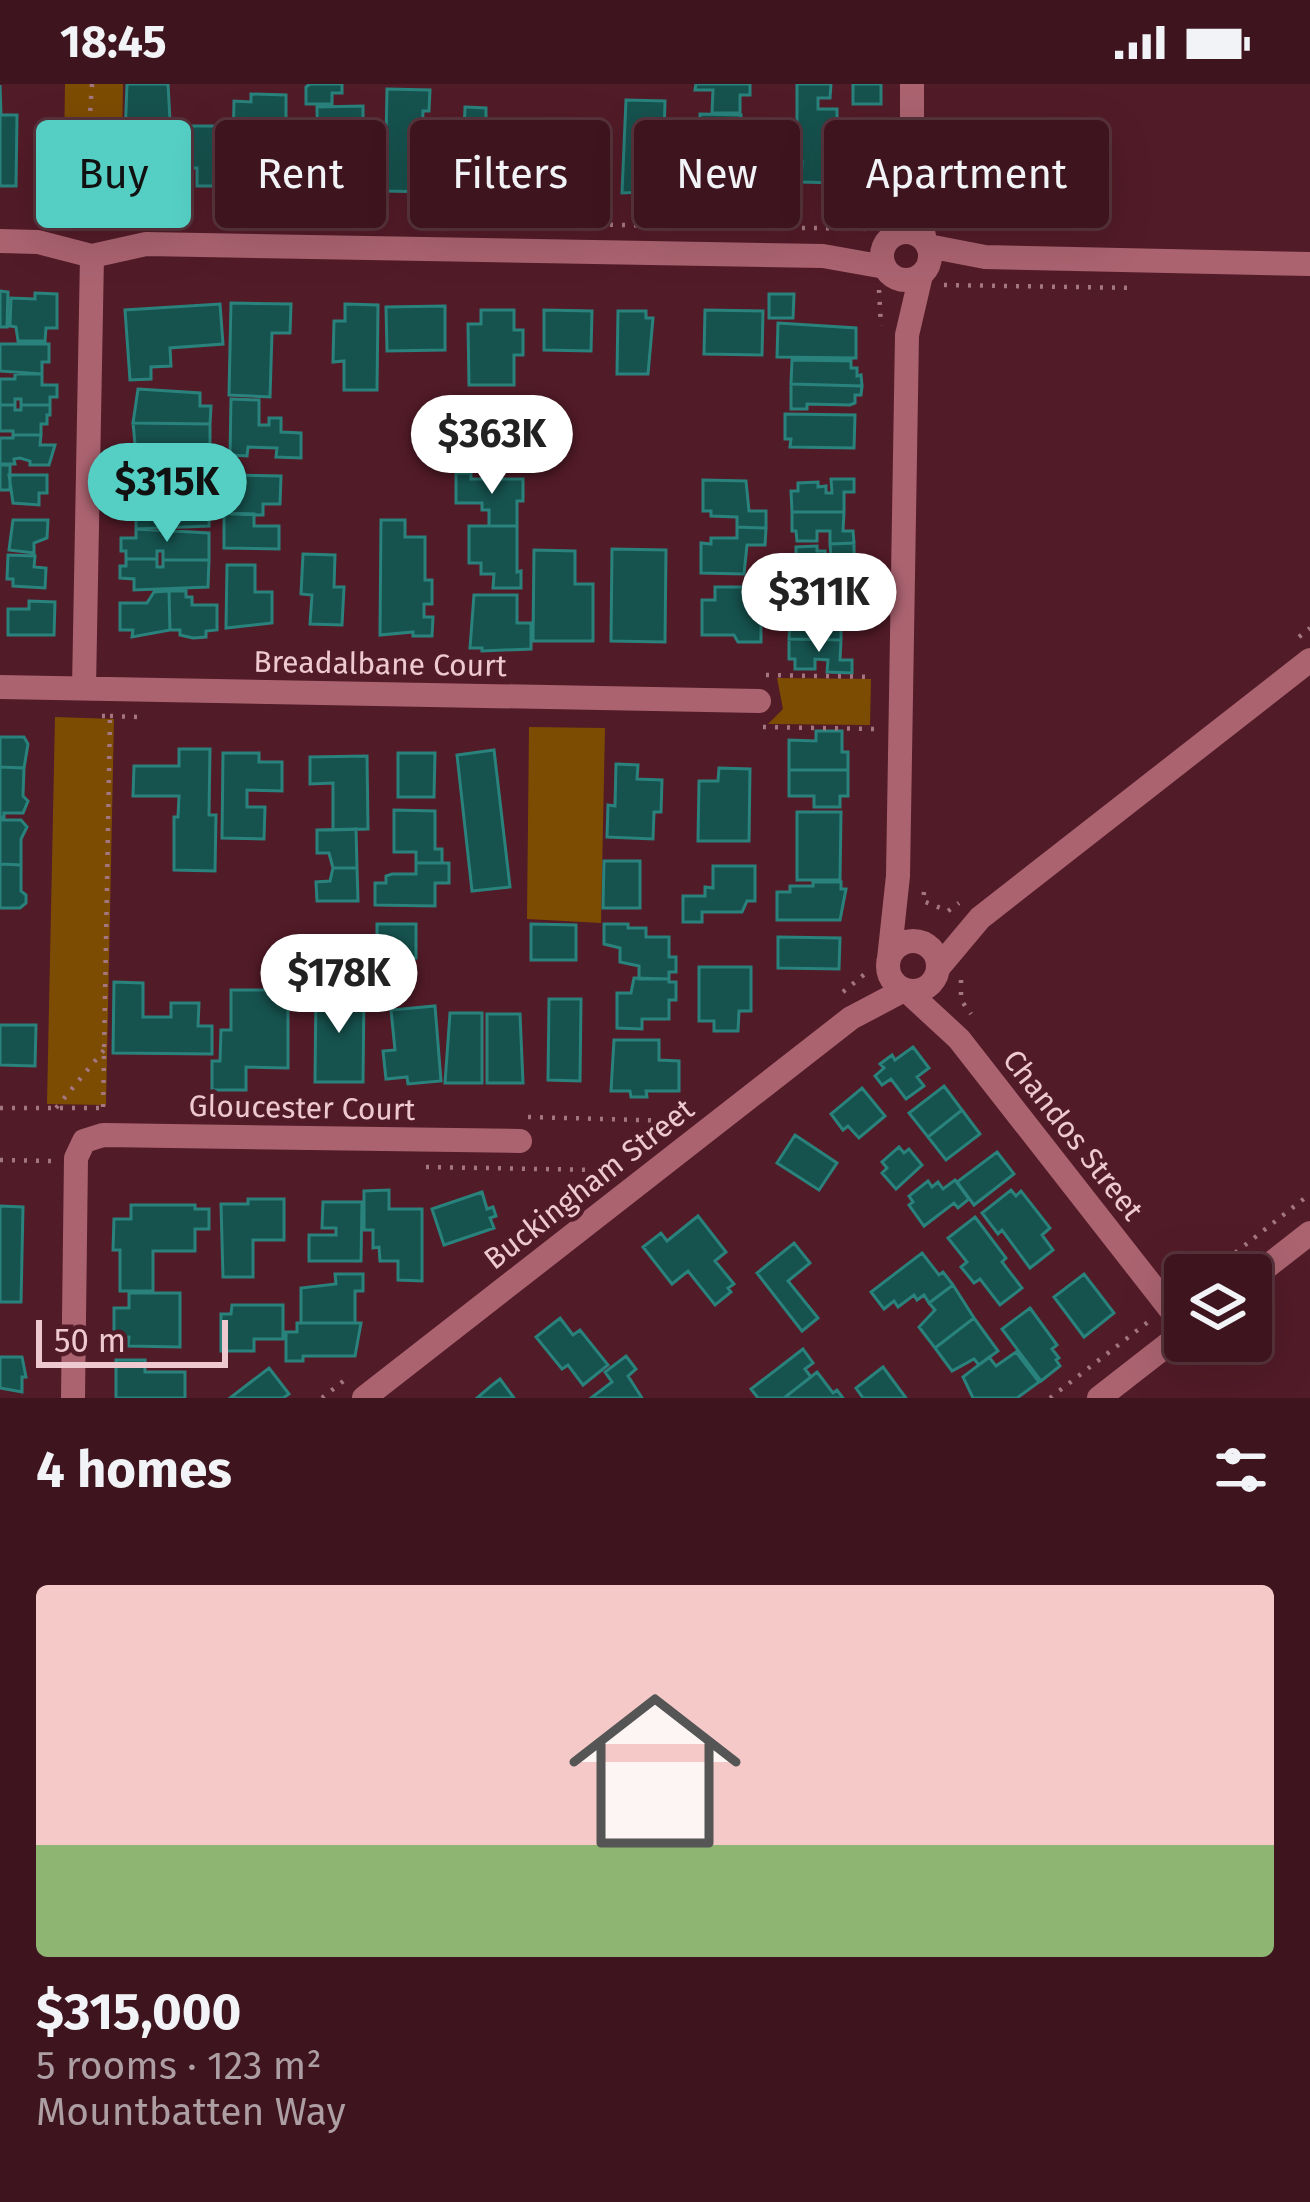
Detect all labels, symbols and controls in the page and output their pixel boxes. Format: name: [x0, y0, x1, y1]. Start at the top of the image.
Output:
text: 18:45: [60, 15, 167, 69]
chip: Buy: [36, 120, 191, 228]
chip: Rent: [215, 120, 386, 228]
chip: Filters: [410, 120, 610, 228]
chip: New: [634, 120, 800, 228]
chip: Apartment: [824, 120, 1109, 228]
pin: $363K: [408, 395, 576, 497]
text: $363K: [438, 411, 546, 457]
pin: $315K: [83, 443, 251, 545]
text: $315K: [115, 459, 219, 505]
pin: $311K: [735, 553, 903, 655]
text: $311K: [768, 569, 870, 615]
street label: Breadalbane Court: [253, 644, 507, 684]
pin: $178K: [255, 934, 423, 1036]
text: $178K: [287, 950, 391, 996]
street label: Chandos Street: [995, 1042, 1151, 1228]
street label: Gloucester Court: [188, 1088, 416, 1128]
street label: Buckingham Street: [477, 1091, 701, 1277]
map controls: [1164, 1254, 1272, 1362]
button: layers: [1164, 1254, 1272, 1362]
scale bar: [36, 1314, 228, 1367]
text: 50 m: [54, 1321, 126, 1361]
icon: filters: [1208, 1437, 1274, 1503]
text: 4 homes: [36, 1439, 232, 1501]
icon: home: [547, 1663, 763, 1879]
text: $315,000: [36, 1981, 241, 2043]
text: 5 rooms · 123 m²: [36, 2043, 322, 2089]
text: Mountbatten Way: [36, 2089, 346, 2135]

